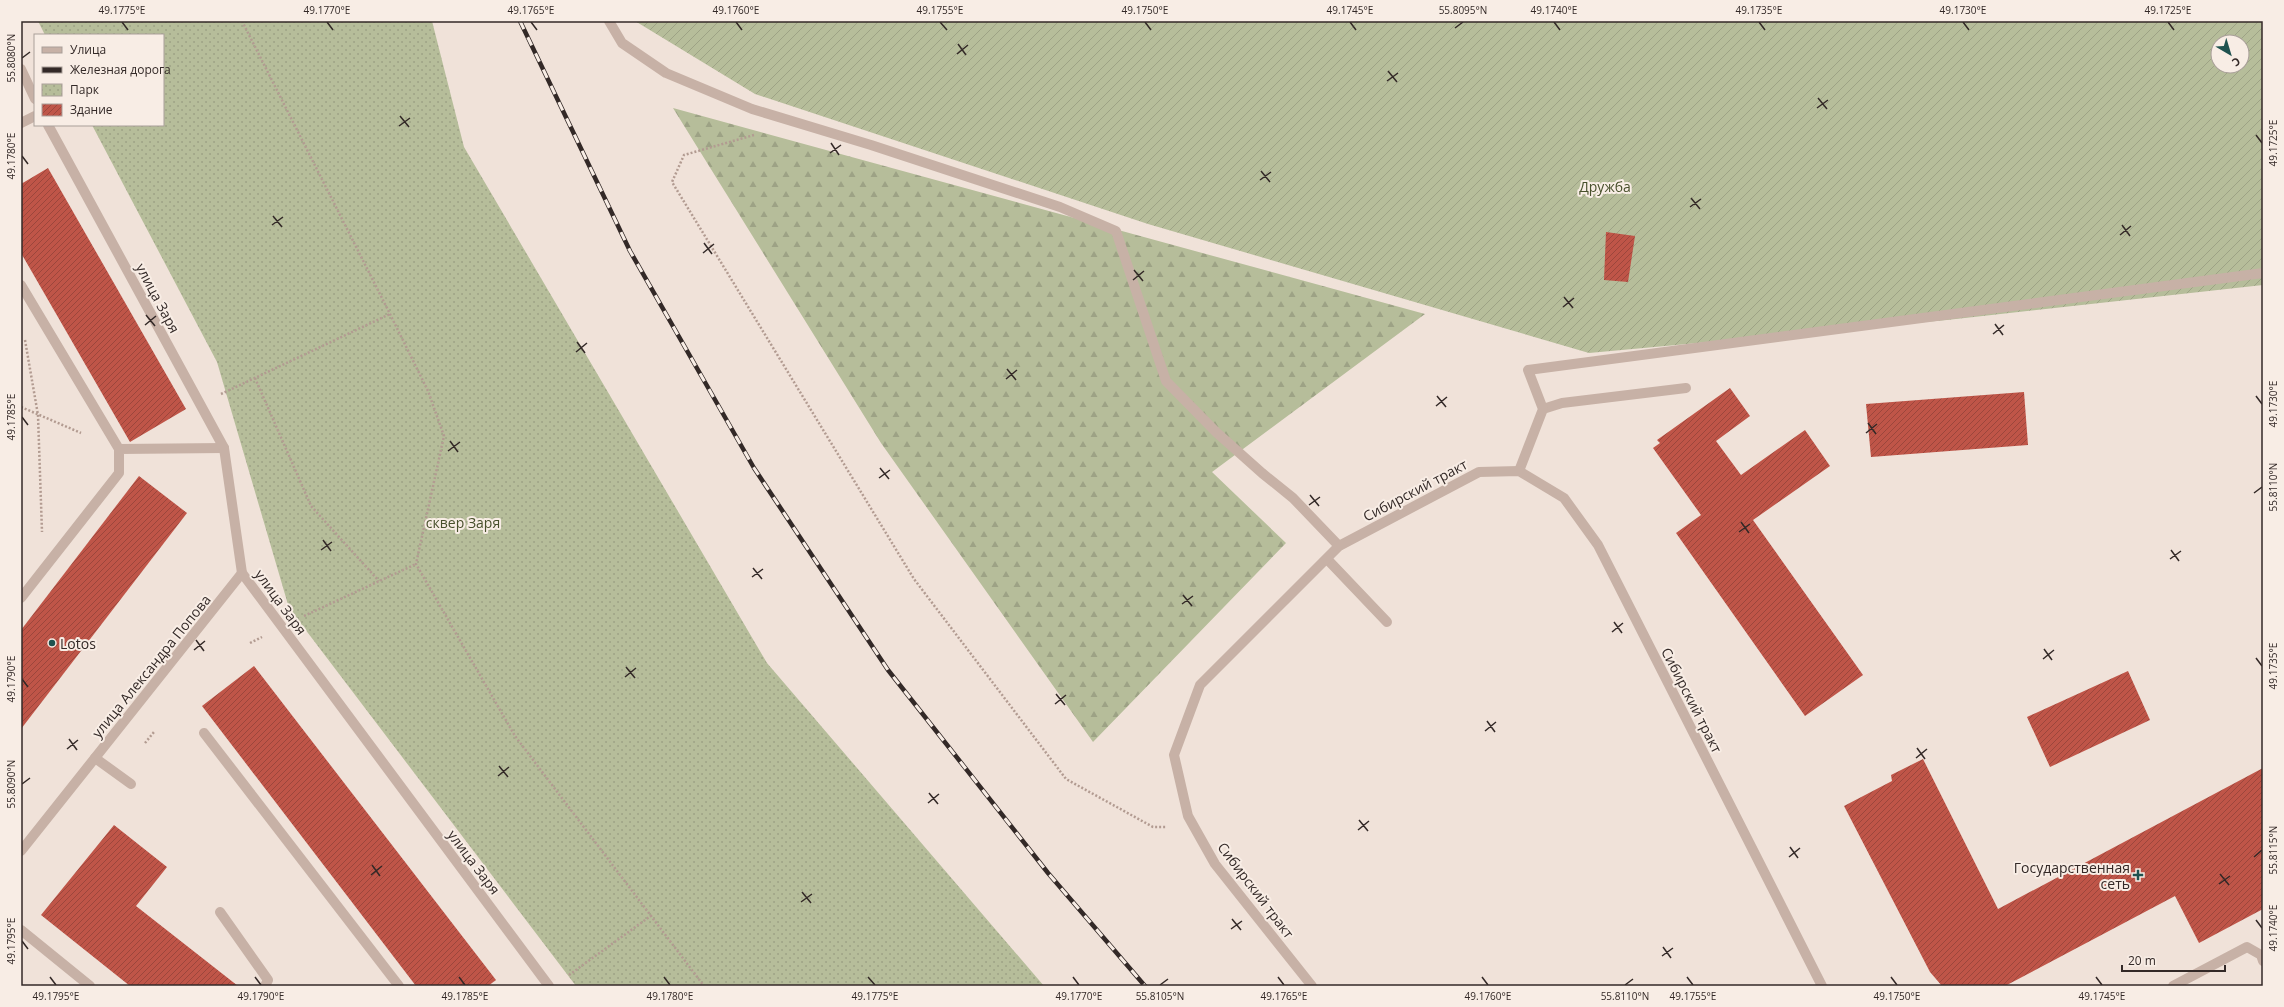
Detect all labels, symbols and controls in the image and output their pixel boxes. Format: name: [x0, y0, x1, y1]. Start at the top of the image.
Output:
text: 49.1775°E: [99, 3, 145, 17]
text: 49.1770°E: [304, 3, 350, 17]
text: 49.1765°E: [508, 3, 554, 17]
text: 49.1760°E: [713, 3, 759, 17]
text: 49.1755°E: [917, 3, 963, 17]
text: 49.1750°E: [1122, 3, 1168, 17]
text: 49.1745°E: [1327, 3, 1373, 17]
text: 55.8095°N: [1439, 3, 1487, 17]
text: 49.1740°E: [1531, 3, 1577, 17]
text: 49.1735°E: [1736, 3, 1782, 17]
text: 49.1730°E: [1940, 3, 1986, 17]
text: 49.1725°E: [2145, 3, 2191, 17]
text: 55.8080°N: [4, 34, 18, 82]
legend: [34, 34, 164, 126]
north arrow: [2210, 34, 2250, 74]
text: Улица: [70, 41, 106, 58]
text: С: [2229, 54, 2244, 70]
text: Железная дорога: [70, 61, 171, 78]
text: Парк: [70, 81, 100, 98]
text: Здание: [70, 101, 113, 118]
text: 49.1725°E: [2266, 120, 2280, 166]
text: 49.1780°E: [4, 133, 18, 179]
park label: Дружба: [1579, 177, 1631, 196]
street label: улица Заря: [132, 260, 184, 336]
text: 49.1730°E: [2266, 381, 2280, 427]
text: 49.1785°E: [4, 394, 18, 440]
street label: Сибирский тракт: [1359, 454, 1471, 526]
text: 55.8110°N: [2266, 463, 2280, 511]
park label: сквер Заря: [426, 513, 500, 532]
street label: улица Заря: [251, 566, 311, 638]
street label: улица Александра Попова: [87, 590, 215, 742]
place label: Lotos: [60, 634, 96, 653]
marker: Lotos: [47, 638, 57, 648]
text: 49.1735°E: [2266, 643, 2280, 689]
street label: Сибирский тракт: [1657, 644, 1727, 756]
text: 49.1790°E: [4, 656, 18, 702]
text: 55.8090°N: [4, 760, 18, 808]
street label: улица Заря: [443, 826, 505, 898]
text: 55.8115°N: [2266, 826, 2280, 874]
street label: Сибирский тракт: [1214, 838, 1299, 942]
place label: Государственная сеть: [2014, 858, 2130, 893]
marker: Государственная сеть: [2133, 870, 2143, 880]
text: 49.1740°E: [2266, 905, 2280, 951]
text: 49.1795°E: [4, 918, 18, 964]
scale bar: [2122, 947, 2225, 973]
text: 20 m: [2128, 952, 2156, 969]
text: 49.1795°E: [33, 989, 79, 1003]
text: 49.1790°E: [238, 989, 284, 1003]
text: 49.1785°E: [442, 989, 488, 1003]
text: 49.1780°E: [647, 989, 693, 1003]
text: 49.1775°E: [852, 989, 898, 1003]
text: 49.1770°E: [1056, 989, 1102, 1003]
text: 55.8105°N: [1136, 989, 1184, 1003]
text: 49.1765°E: [1261, 989, 1307, 1003]
text: 49.1760°E: [1465, 989, 1511, 1003]
text: 55.8110°N: [1601, 989, 1649, 1003]
text: 49.1755°E: [1670, 989, 1716, 1003]
text: 49.1750°E: [1874, 989, 1920, 1003]
text: 49.1745°E: [2079, 989, 2125, 1003]

